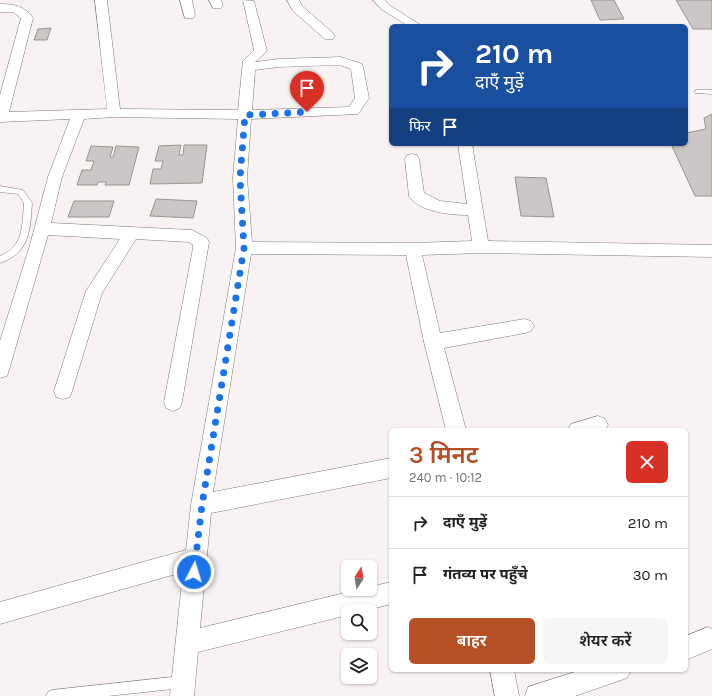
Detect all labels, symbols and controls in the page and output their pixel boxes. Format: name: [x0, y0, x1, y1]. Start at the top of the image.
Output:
text: 210 m: [475, 37, 553, 70]
icon: right: [409, 40, 461, 92]
pin: [290, 71, 324, 112]
text: दाएँ मुड़ें: [475, 71, 524, 93]
icon: arrive: [296, 77, 318, 99]
icon: arrive: [439, 116, 461, 138]
text: फिर: [409, 117, 431, 135]
text: 3 मिनट: [409, 441, 478, 469]
button: close: [626, 441, 668, 483]
text: 240 m · 10:12: [409, 470, 482, 485]
icon: right: [409, 512, 431, 534]
text: दाएँ मुड़ें: [443, 513, 487, 531]
text: 210 m: [628, 514, 668, 532]
position arrow: [173, 551, 215, 593]
north arrow: [341, 560, 377, 596]
map controls: [341, 560, 377, 684]
icon: arrive: [409, 564, 431, 586]
text: गंतव्य पर पहुँचे: [443, 565, 528, 583]
text: 30 m: [633, 566, 668, 584]
button: search: [341, 604, 377, 640]
button: बाहर: [409, 618, 535, 664]
button: शेयर करें: [543, 618, 668, 664]
button: layers: [341, 648, 377, 684]

